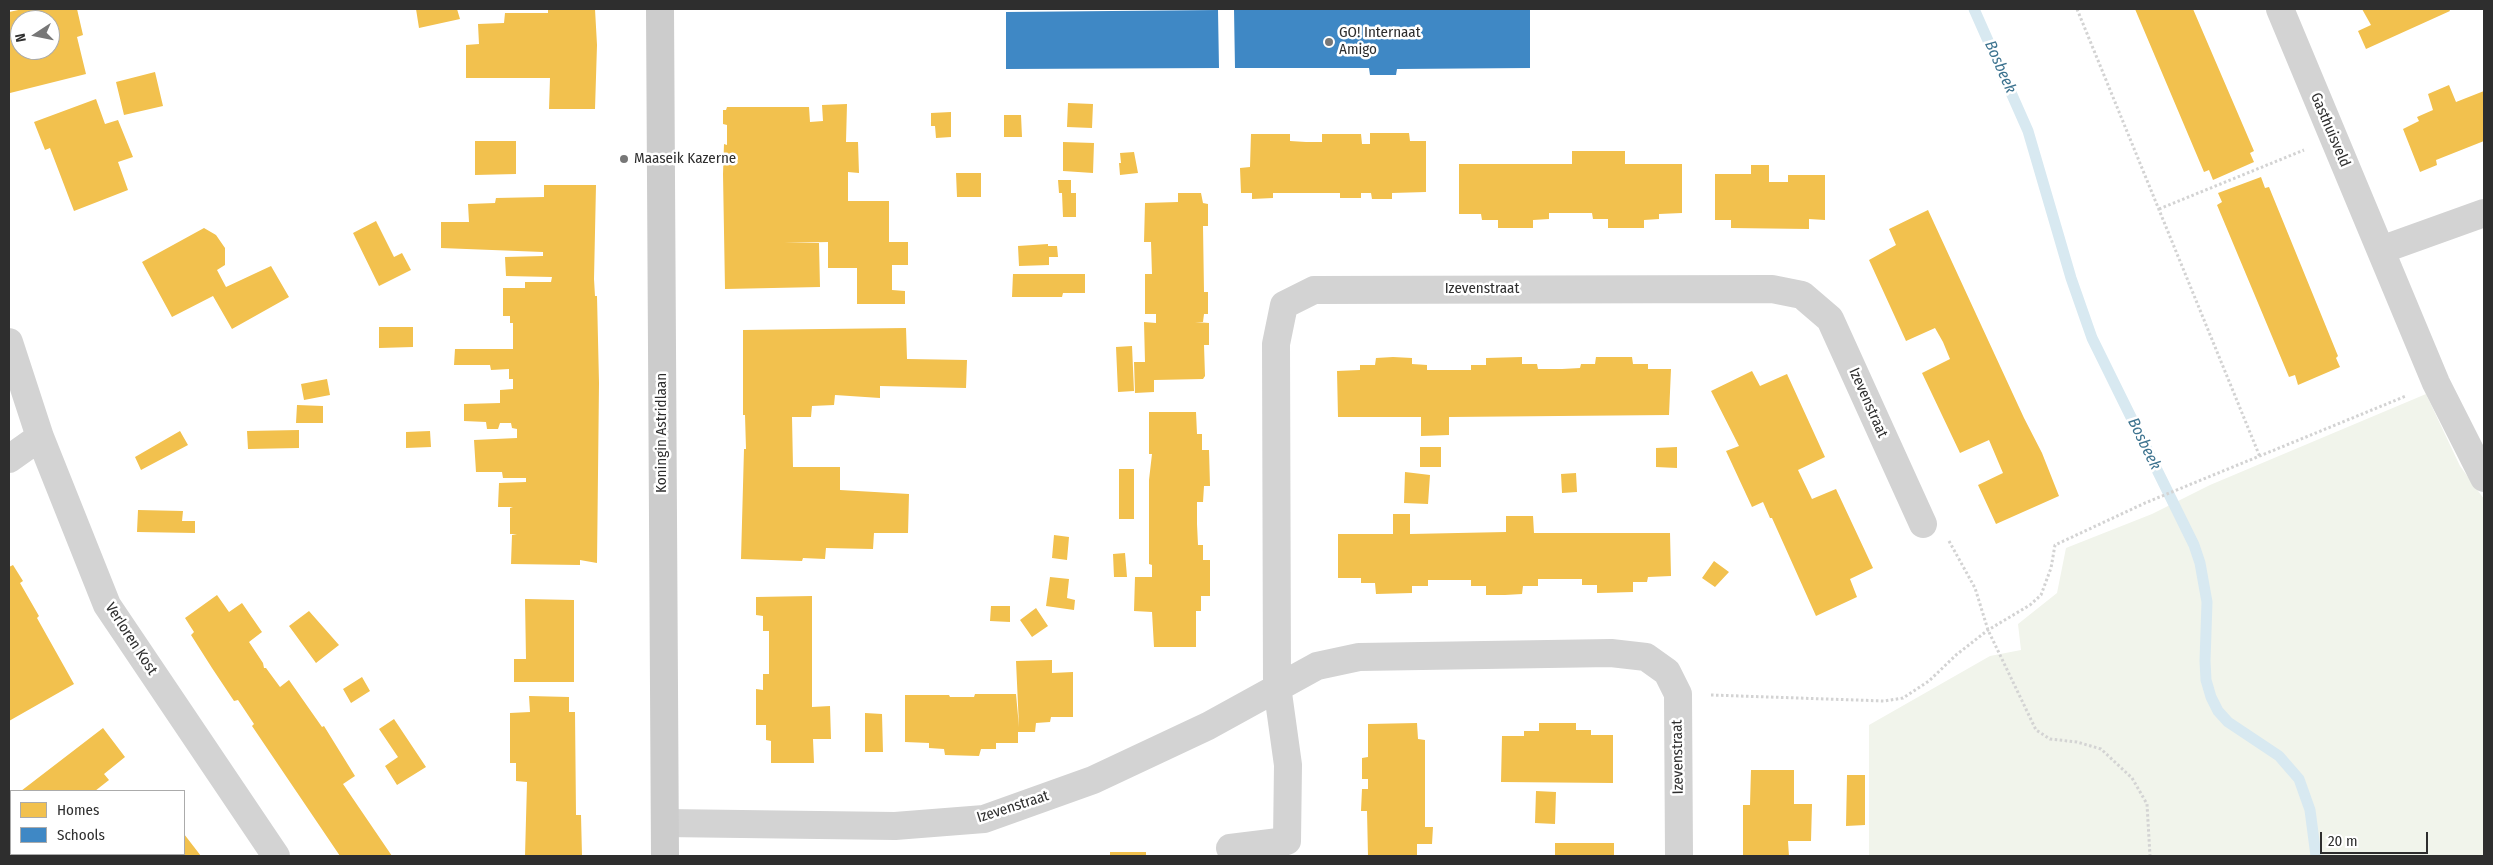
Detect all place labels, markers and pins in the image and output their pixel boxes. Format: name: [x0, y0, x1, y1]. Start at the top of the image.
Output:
place label: GO! Internaat Amigo: [1339, 24, 1421, 59]
marker: GO! Internaat Amigo: [1323, 36, 1335, 48]
place label: Maaseik Kazerne: [634, 150, 736, 168]
marker: Maaseik Kazerne: [618, 153, 630, 165]

